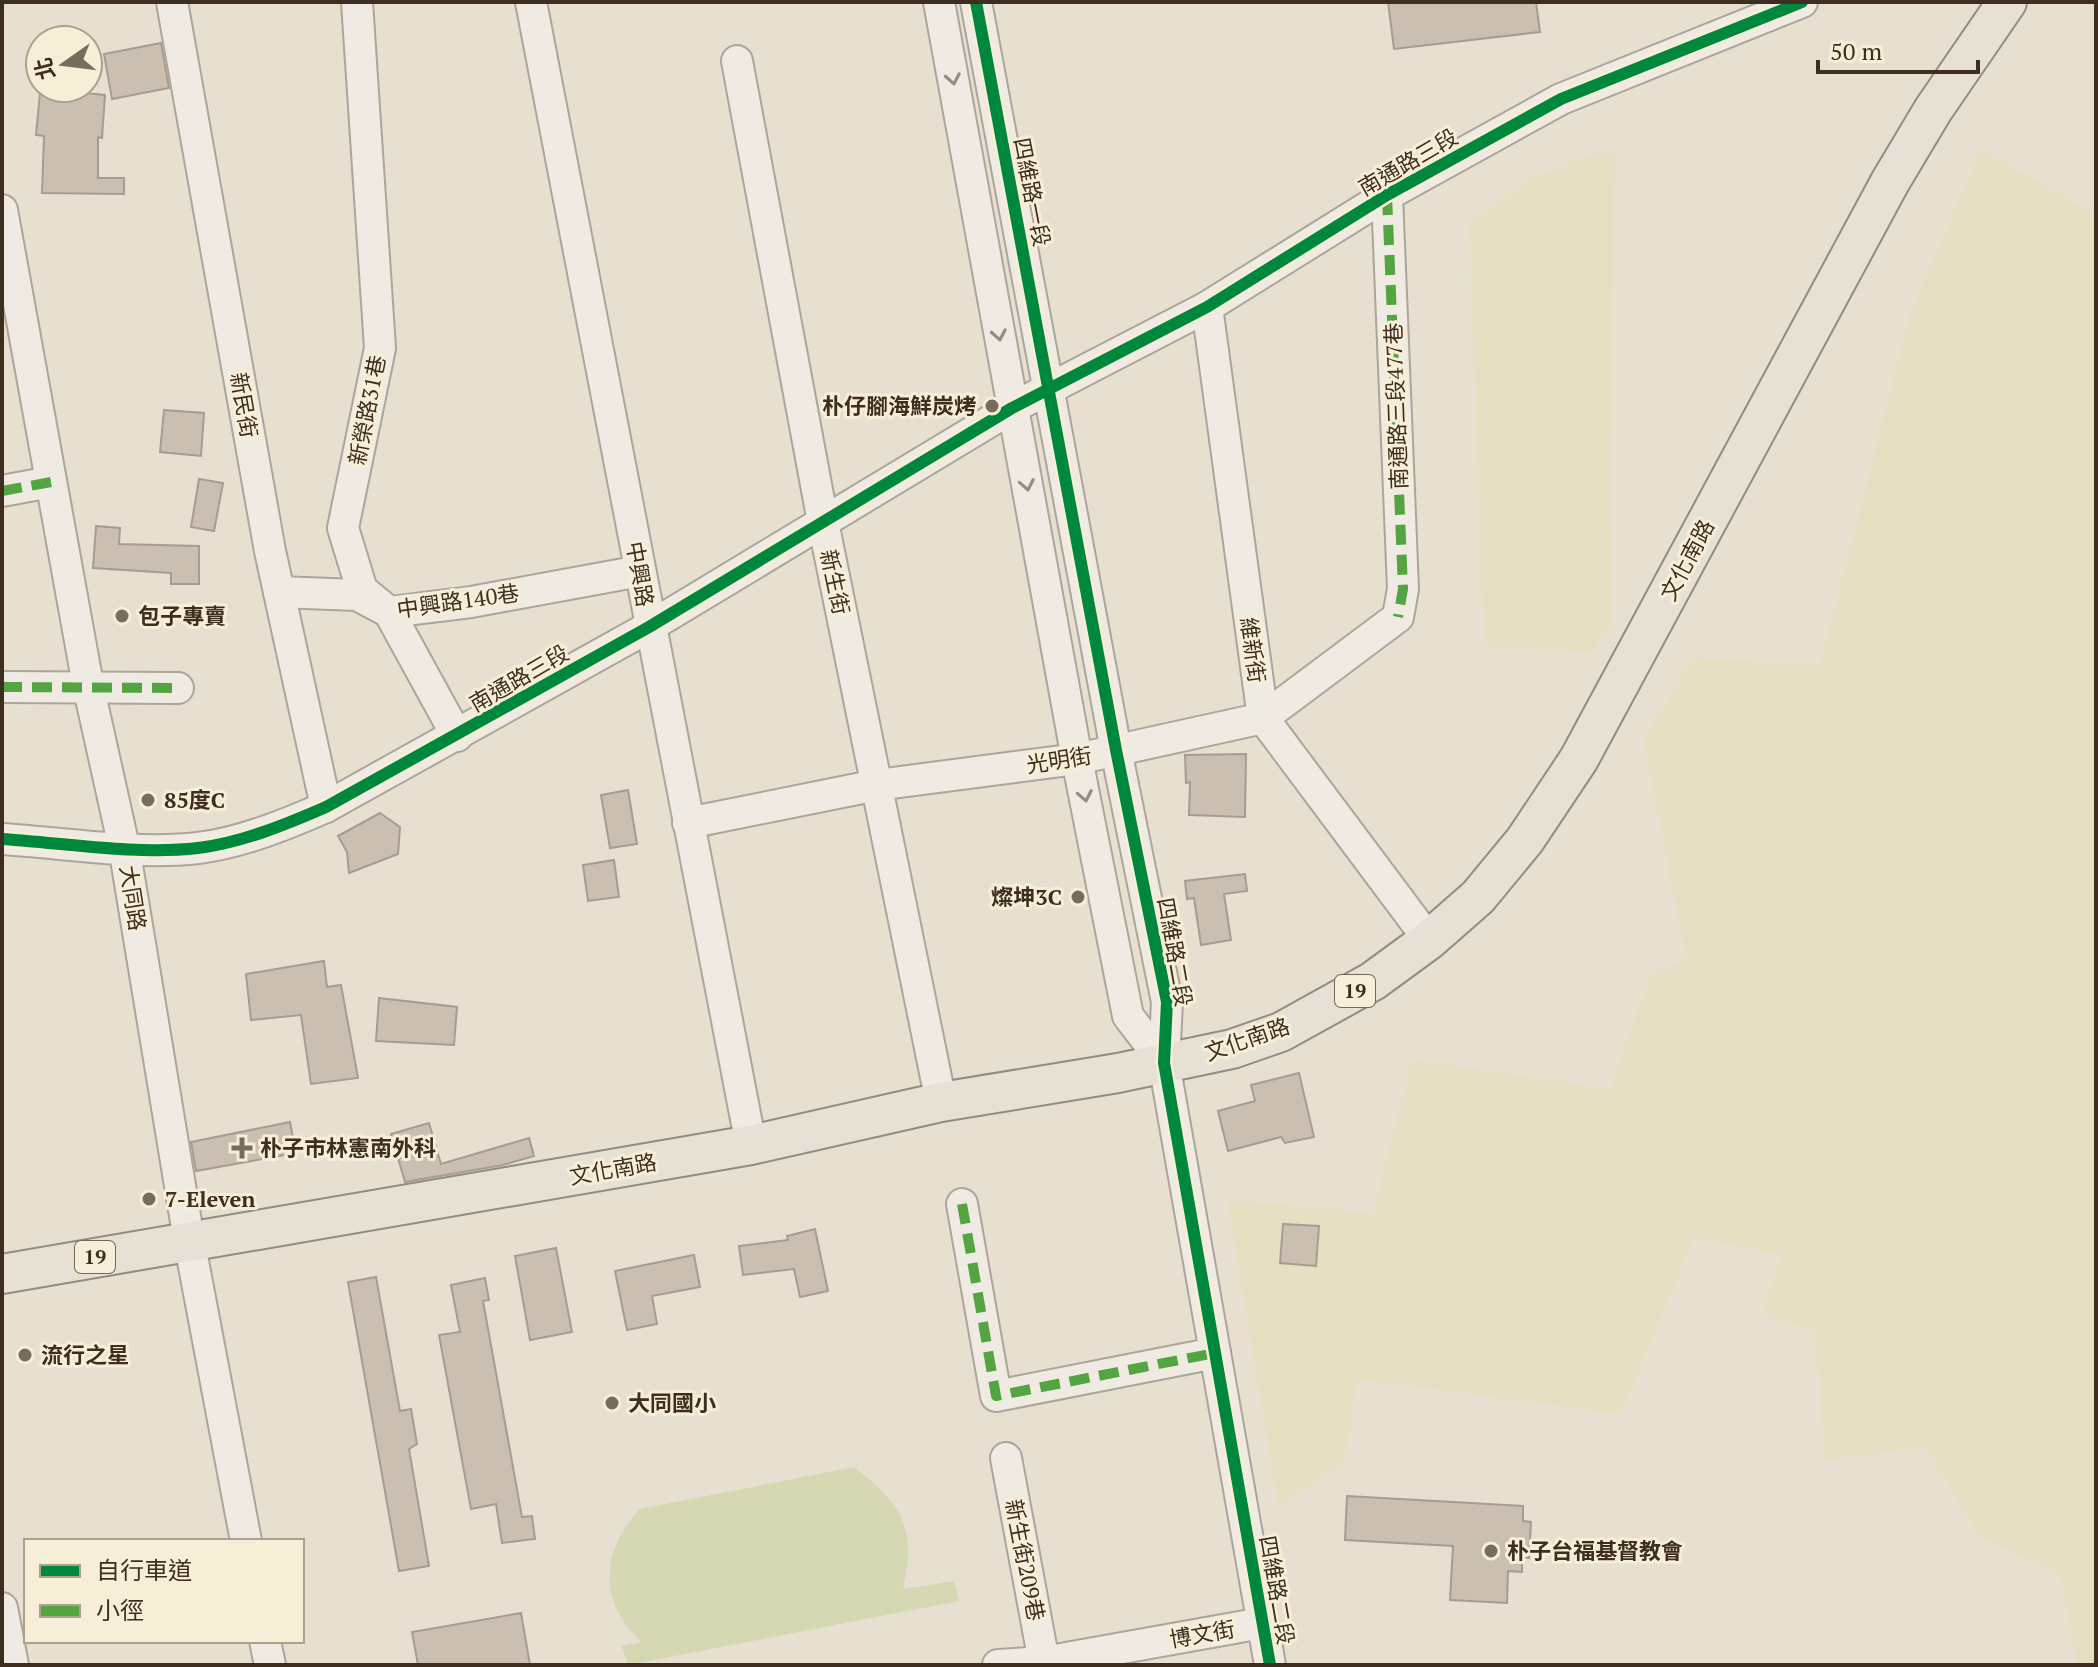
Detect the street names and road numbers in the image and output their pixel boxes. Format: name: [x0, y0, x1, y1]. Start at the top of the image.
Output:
street label: 南通路三段: [1353, 122, 1463, 202]
street label: 四維路一段: [1008, 135, 1057, 249]
street label: 南通路三段477巷: [1378, 322, 1413, 490]
street label: 新榮路31巷: [342, 352, 391, 467]
street label: 新民街: [224, 370, 265, 440]
street label: 文化南路: [1653, 514, 1720, 605]
street label: 中興路: [620, 539, 661, 609]
street label: 新生街: [814, 547, 857, 617]
street label: 中興路140巷: [395, 578, 521, 623]
street label: 維新街: [1235, 615, 1272, 685]
street label: 南通路三段: [464, 638, 574, 718]
street label: 光明街: [1024, 740, 1094, 779]
street label: 大同路: [114, 863, 153, 933]
street label: 四維路二段: [1152, 895, 1199, 1009]
road number: 19: [1335, 975, 1375, 1007]
street label: 文化南路: [1201, 1010, 1293, 1067]
street label: 文化南路: [567, 1147, 659, 1190]
road number: 19: [75, 1241, 115, 1273]
street label: 新生街209巷: [1000, 1497, 1051, 1623]
street label: 四維路二段: [1254, 1533, 1301, 1647]
street label: 博文街: [1167, 1613, 1237, 1654]

